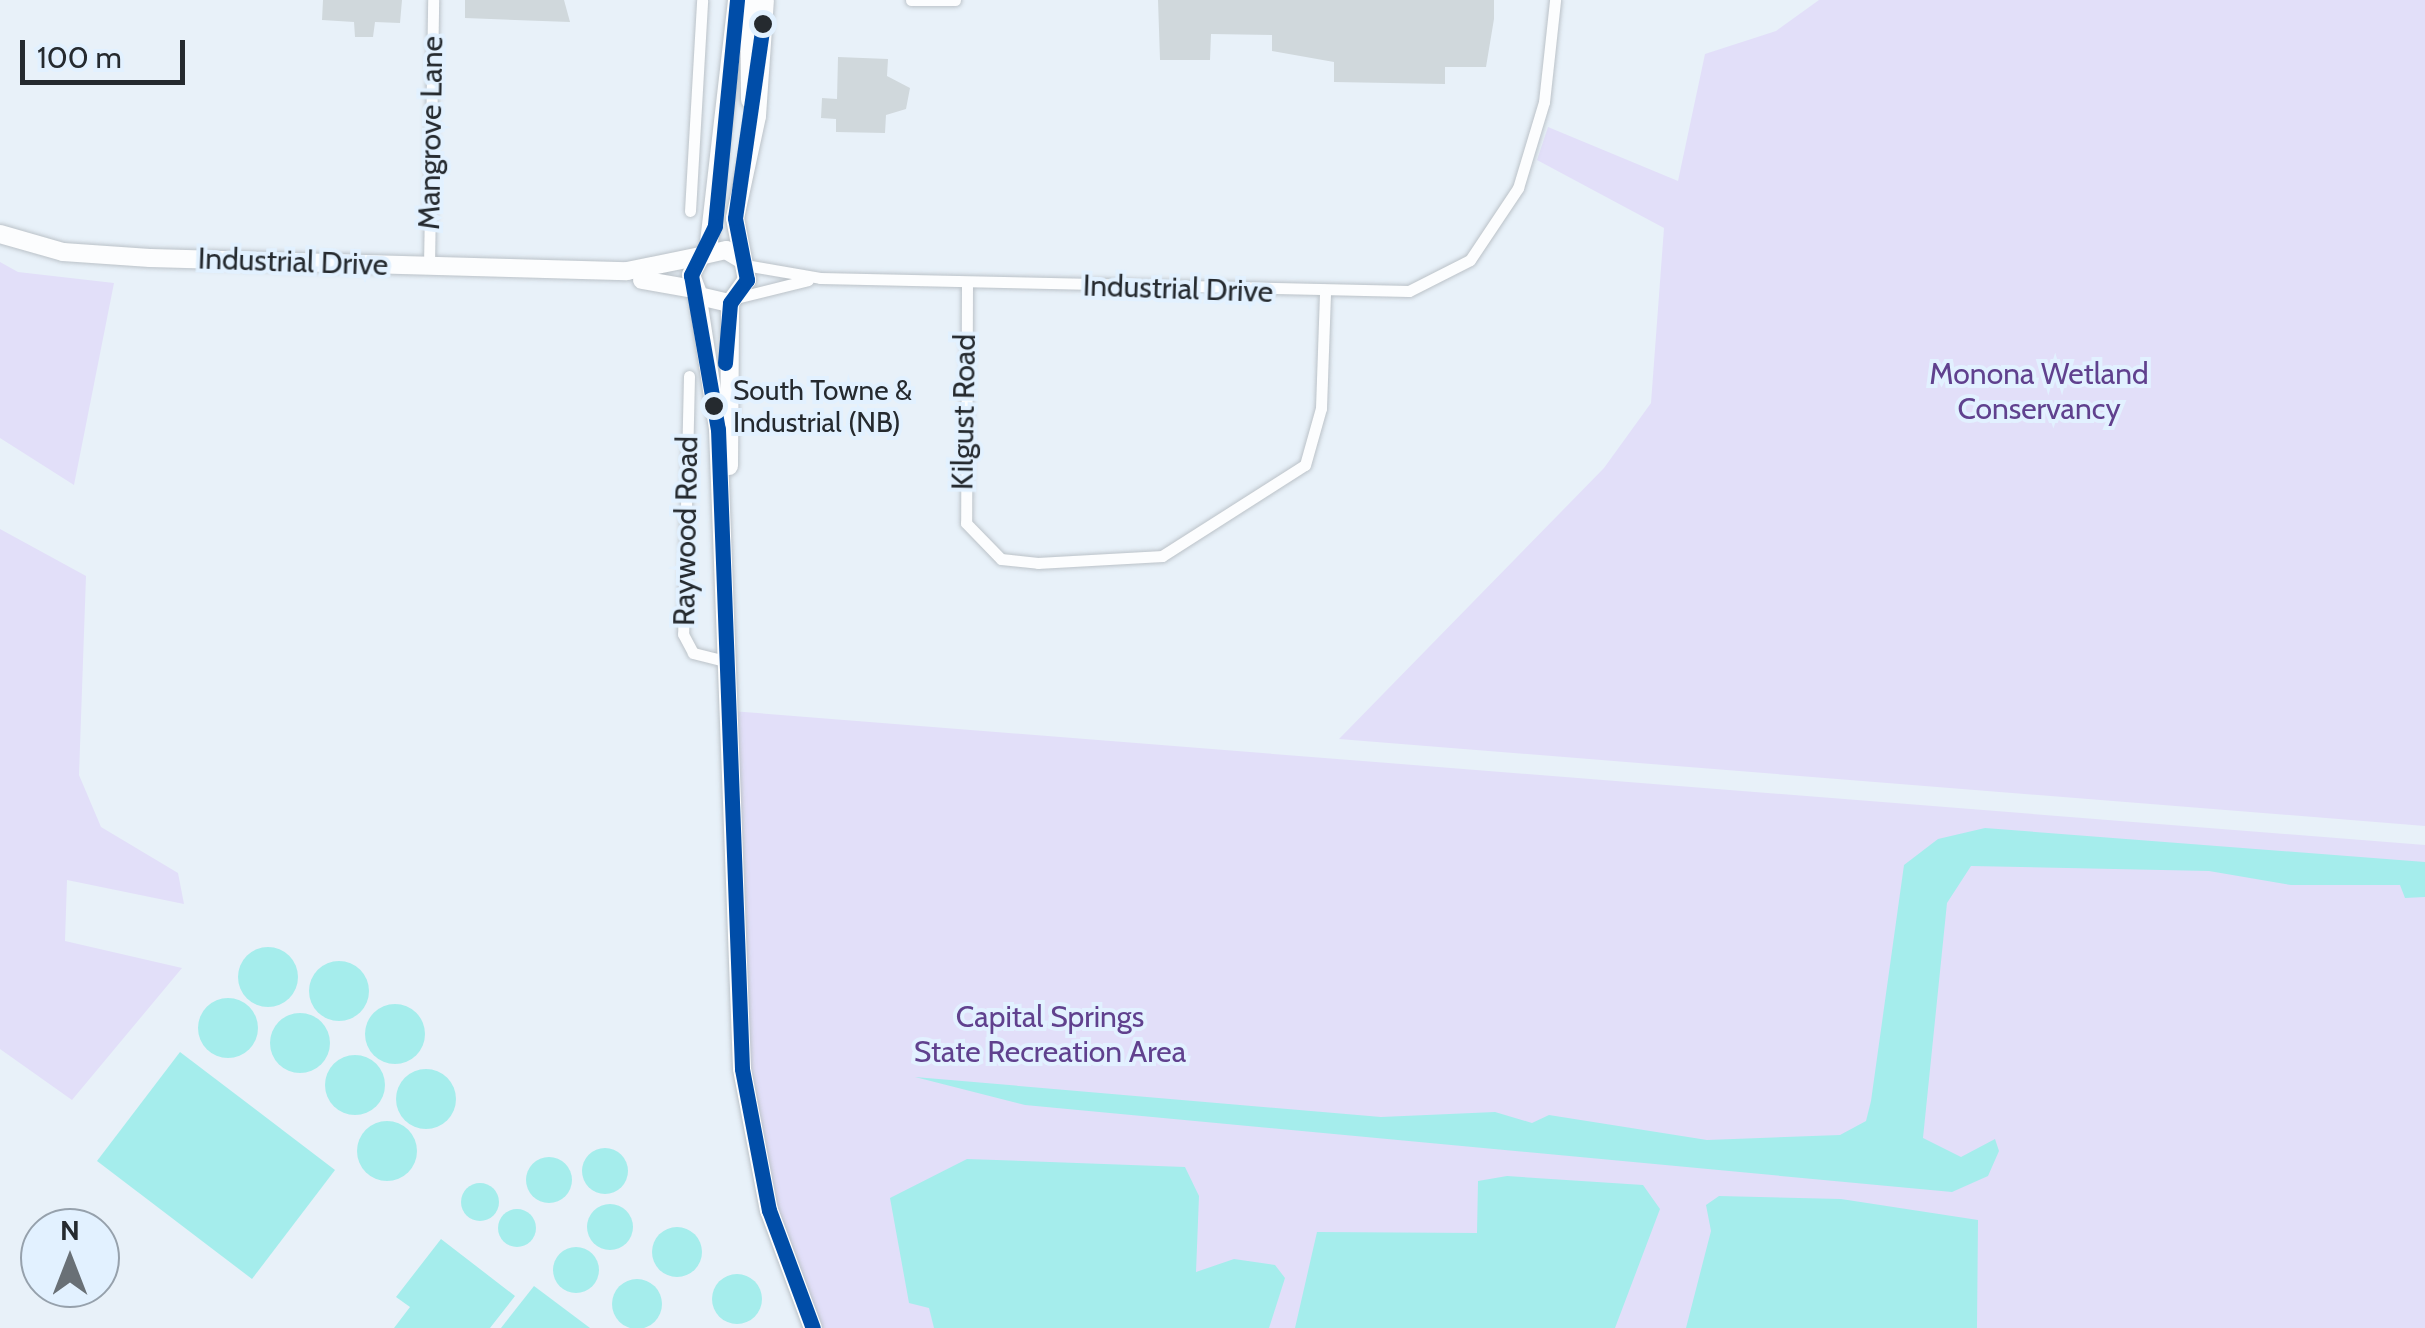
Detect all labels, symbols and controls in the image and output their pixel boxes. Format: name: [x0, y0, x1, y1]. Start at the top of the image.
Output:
unlabelled marker: [753, 14, 773, 34]
scale bar: [25, 20, 190, 82]
street label: Mangrove Lane: [411, 36, 451, 230]
text: 100 m: [37, 39, 122, 76]
street label: Industrial Drive: [197, 241, 389, 283]
street label: Industrial Drive: [1082, 268, 1274, 310]
street label: Kilgust Road: [945, 334, 983, 490]
park label: Monona Wetland Conservancy: [1929, 356, 2149, 426]
place label: South Towne & Industrial (NB): [733, 373, 912, 439]
marker: South Towne & Industrial (NB): [704, 396, 724, 416]
street label: Raywood Road: [666, 436, 706, 626]
park label: Capital Springs State Recreation Area: [914, 999, 1186, 1070]
north arrow: [20, 1208, 120, 1308]
text: N: [60, 1213, 80, 1247]

